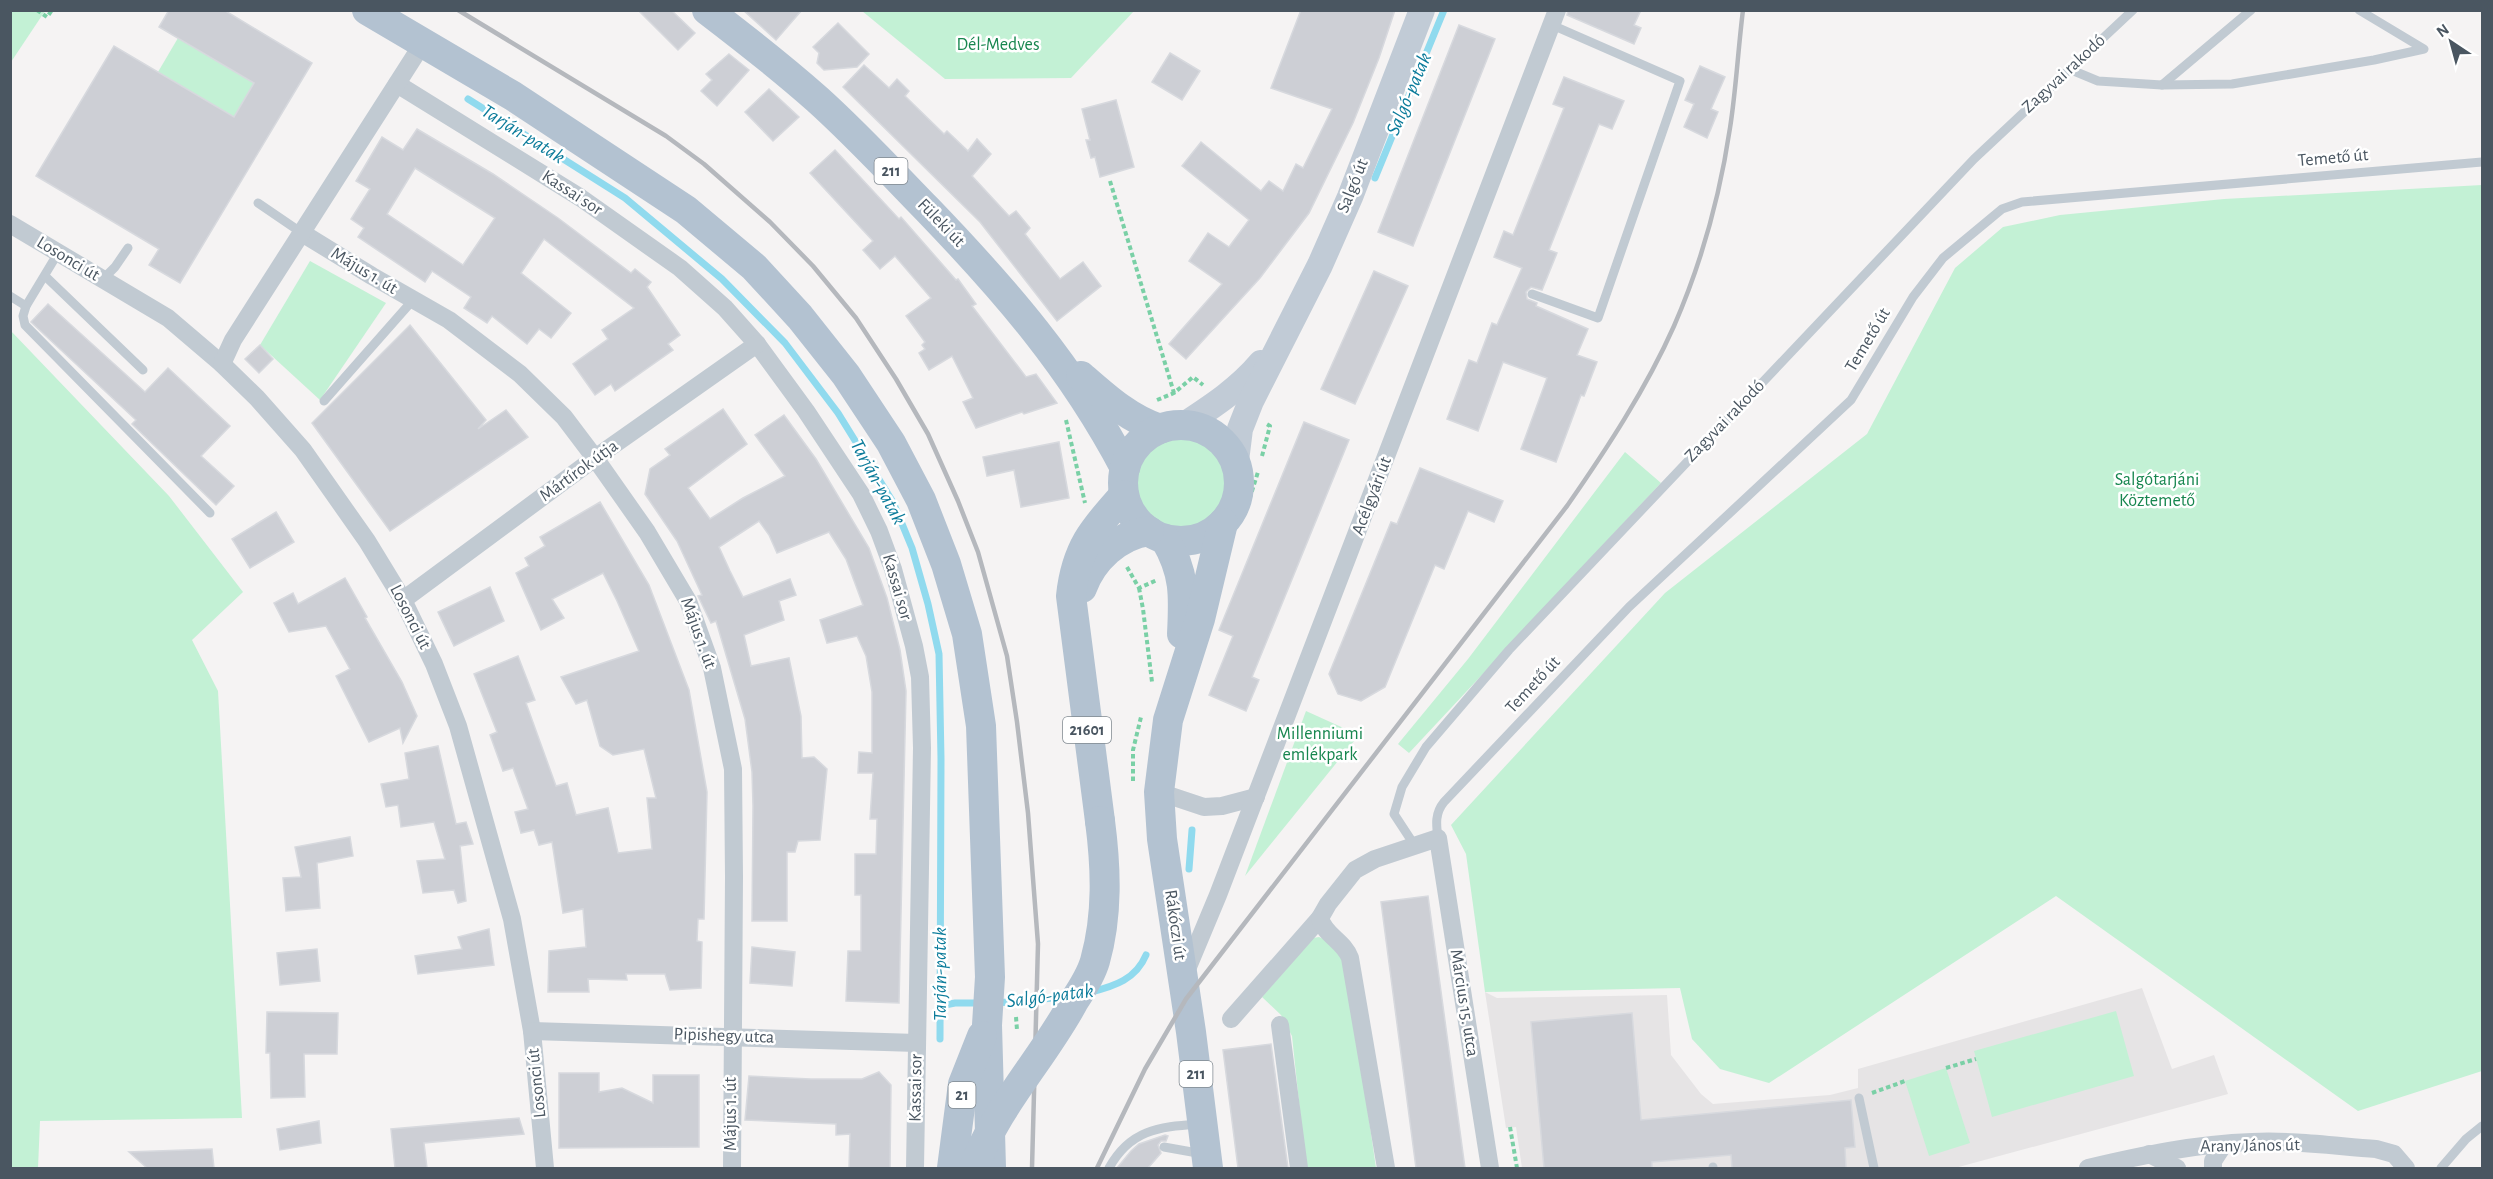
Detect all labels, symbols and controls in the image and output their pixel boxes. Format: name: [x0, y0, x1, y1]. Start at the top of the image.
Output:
north arrow: [2421, 12, 2481, 72]
text: N: [2434, 21, 2452, 40]
street label: Zagyvai rakodó: [2019, 31, 2109, 117]
park label: Dél-Medves: [956, 36, 1040, 54]
water label: Salgó-patak: [1383, 50, 1435, 138]
water label: Tarján-patak: [478, 101, 568, 167]
street label: Temető út: [2297, 146, 2369, 170]
street label: Salgó út: [1334, 156, 1372, 216]
road number: 211: [874, 158, 908, 184]
street label: Kassai sor: [539, 167, 606, 219]
street label: Füleki út: [914, 195, 968, 251]
street label: Losonci út: [33, 233, 103, 285]
street label: Május 1. út: [328, 244, 401, 298]
street label: Temető út: [1842, 305, 1894, 375]
street label: Zagyvai rakodó: [1682, 376, 1768, 465]
water label: Tarján-patak: [846, 436, 910, 528]
street label: Mártírok útja: [537, 437, 621, 505]
street label: Acélgyári út: [1349, 454, 1395, 538]
park label: Salgótarjáni Köztemető: [2115, 471, 2199, 510]
street label: Kassai sor: [879, 552, 915, 622]
street label: Losonci út: [386, 582, 434, 652]
street label: Május 1. út: [677, 595, 719, 671]
street label: Temető út: [1502, 653, 1564, 717]
road number: 21601: [1063, 717, 1111, 743]
park label: Millenniumi emlékpark: [1277, 725, 1363, 764]
street label: Rákóczi út: [1161, 888, 1189, 962]
water label: Tarján-patak: [930, 927, 950, 1021]
street label: Március 15. utca: [1447, 948, 1481, 1058]
water label: Salgó-patak: [1005, 981, 1095, 1011]
street label: Pipishegy utca: [673, 1025, 775, 1047]
street label: Losonci út: [524, 1047, 550, 1119]
street label: Kassai sor: [906, 1054, 926, 1122]
road number: 211: [1180, 1061, 1212, 1087]
street label: Május 1. út: [722, 1077, 740, 1151]
road number: 21: [948, 1082, 976, 1108]
street label: Arany János út: [2200, 1136, 2300, 1156]

